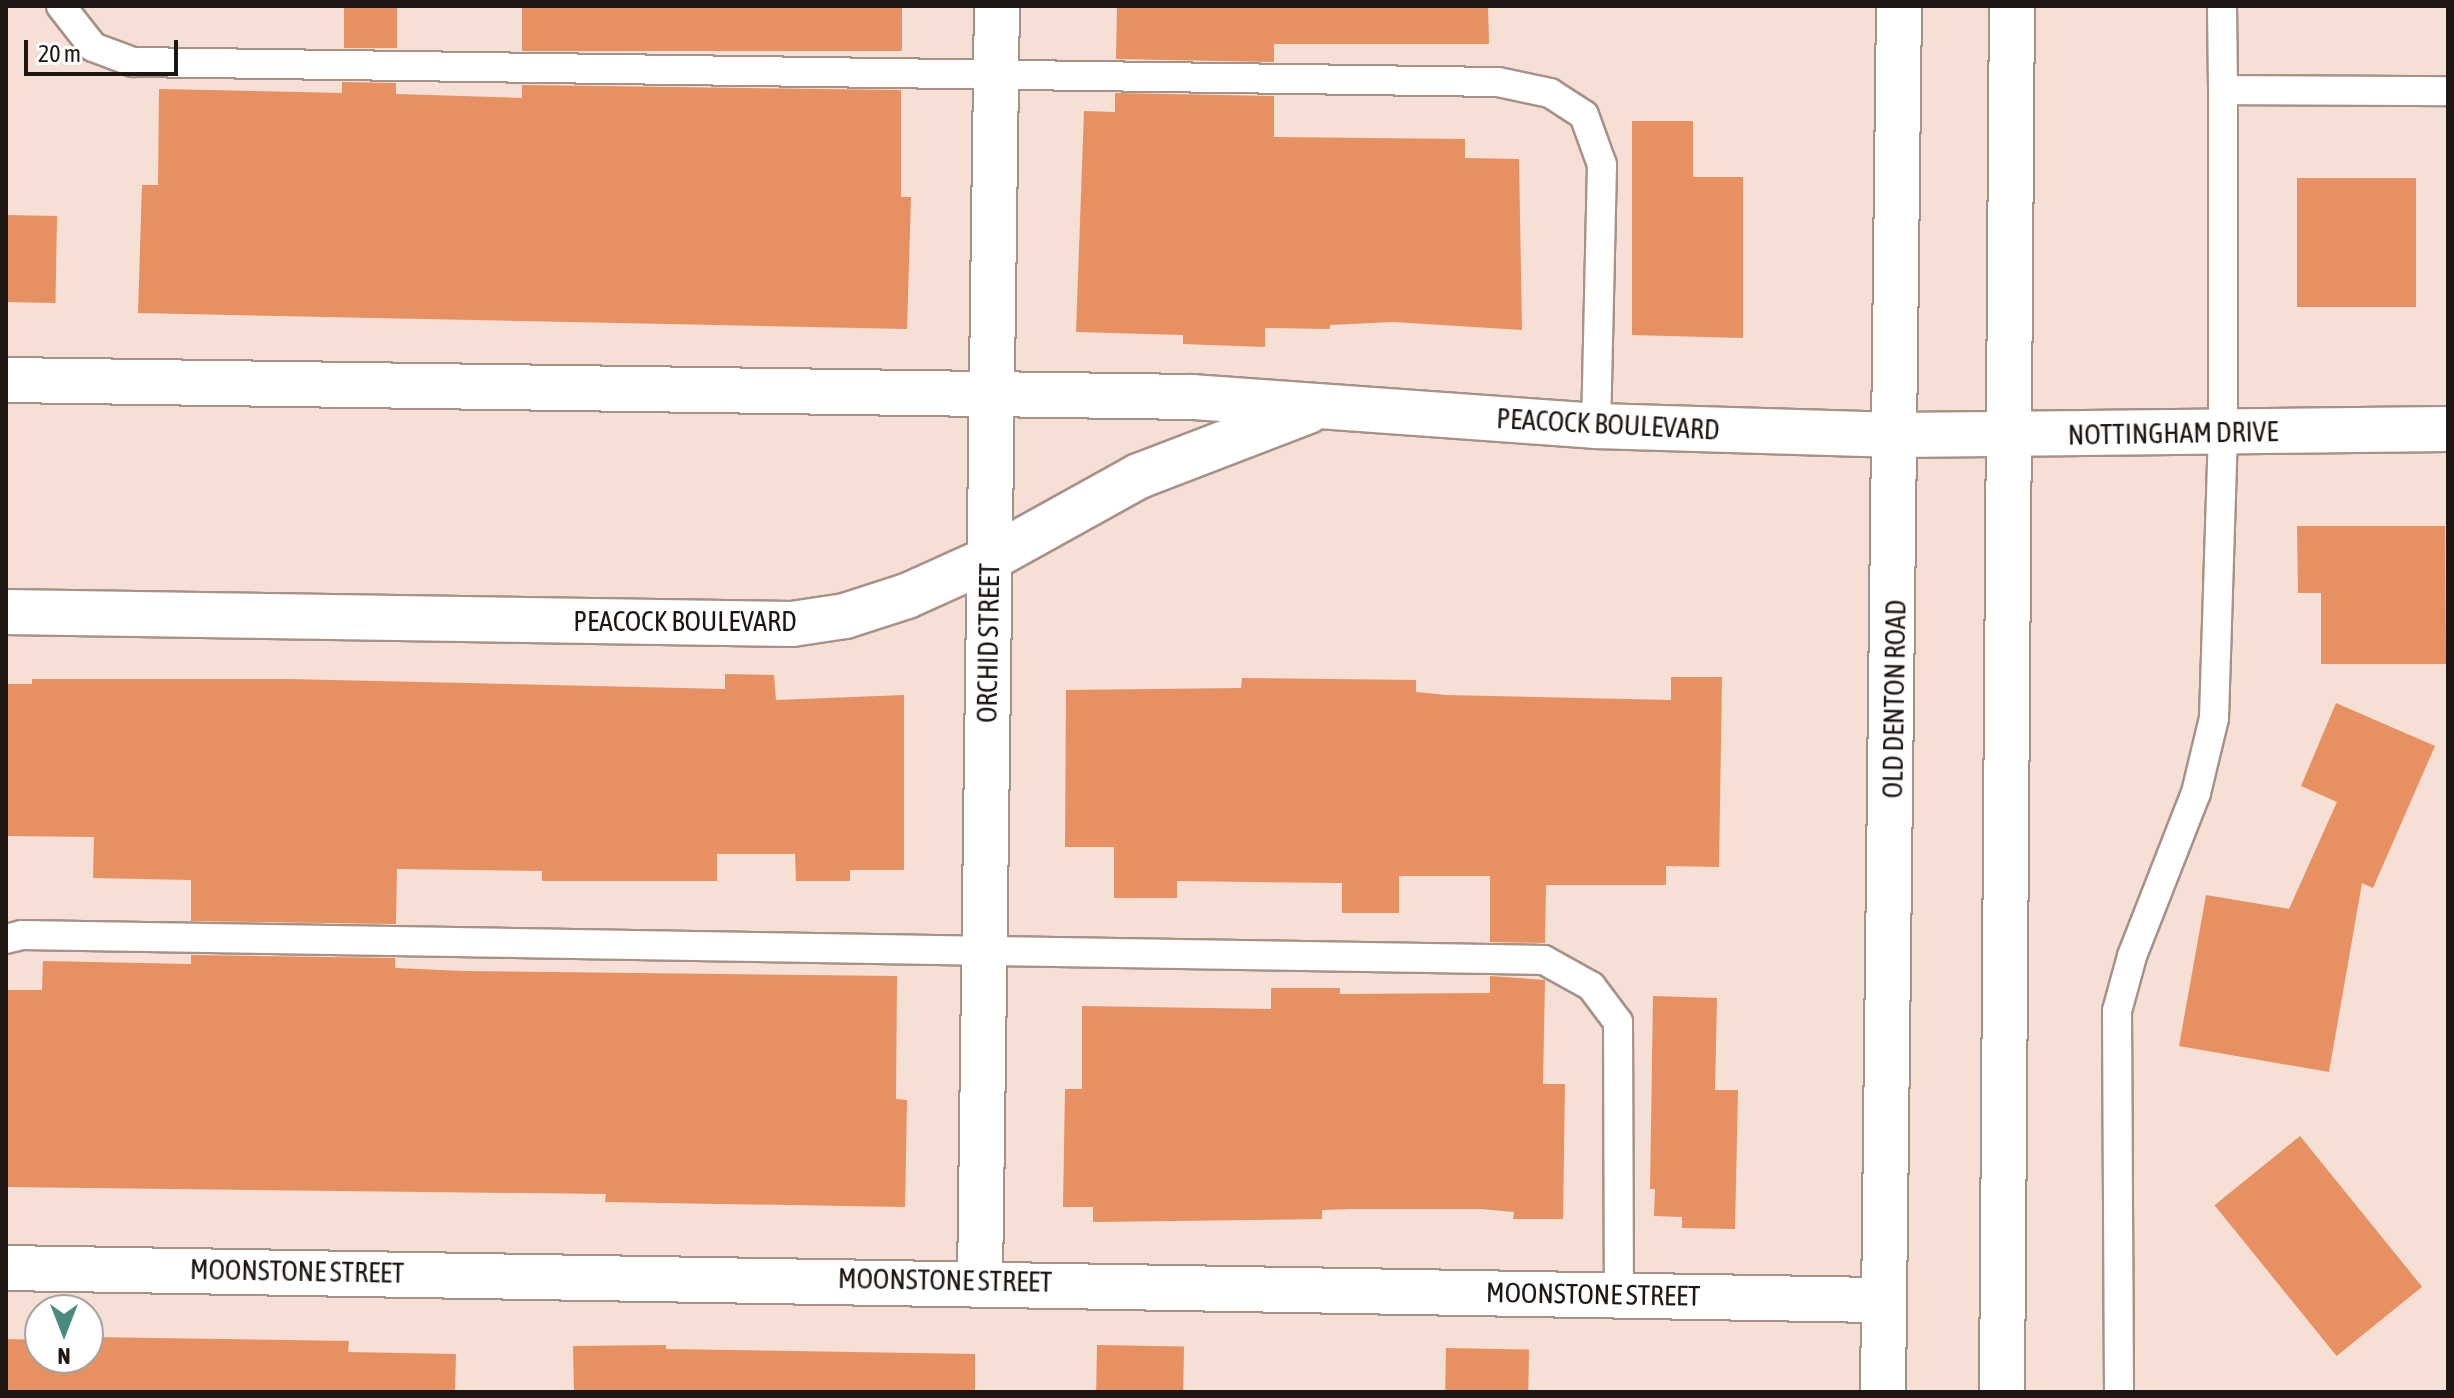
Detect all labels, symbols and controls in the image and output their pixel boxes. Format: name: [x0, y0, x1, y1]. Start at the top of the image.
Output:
scale bar: [28, 24, 182, 74]
text: 20 m: [38, 40, 81, 67]
street label: PEACOCK BOULEVARD: [1496, 401, 1720, 447]
street label: NOTTINGHAM DRIVE: [2067, 414, 2279, 452]
street label: ORCHID STREET: [970, 563, 1006, 723]
street label: OLD DENTON ROAD: [1875, 599, 1913, 799]
street label: PEACOCK BOULEVARD: [573, 604, 797, 638]
street label: MOONSTONE STREET: [190, 1252, 404, 1290]
street label: MOONSTONE STREET: [838, 1261, 1052, 1299]
street label: MOONSTONE STREET: [1486, 1275, 1700, 1313]
north arrow: [24, 1294, 104, 1374]
text: N: [58, 1343, 71, 1369]

